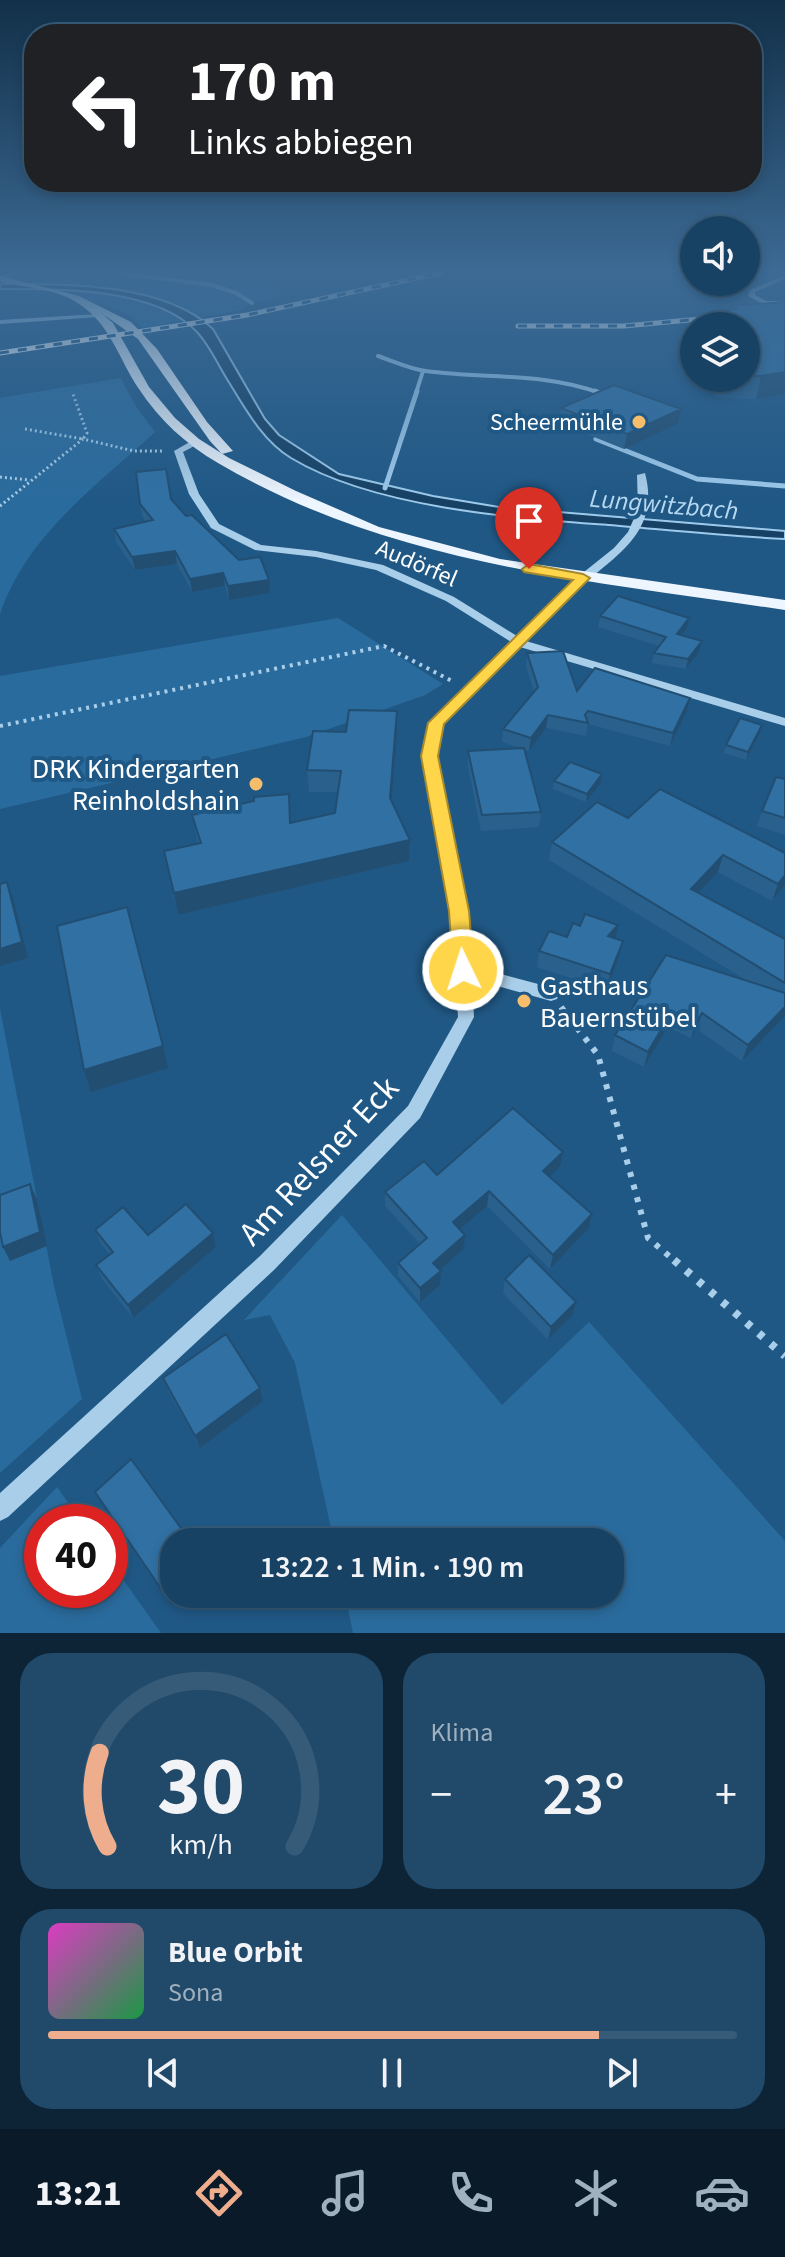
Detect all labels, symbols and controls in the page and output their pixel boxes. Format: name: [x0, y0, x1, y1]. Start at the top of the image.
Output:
text: 170 m: [188, 43, 336, 122]
icon: left: [56, 56, 160, 160]
text: Links abbiegen: [188, 117, 414, 168]
map controls: [680, 216, 760, 392]
button: sound: [680, 216, 760, 296]
button: layers: [680, 312, 760, 392]
place label: Scheermühle: [490, 405, 623, 440]
marker: Scheermühle: [630, 413, 648, 431]
water label: Lungwitzbach: [588, 480, 740, 529]
pin: [495, 487, 563, 569]
icon: arrive: [507, 499, 551, 543]
street label: Audörfel: [371, 531, 463, 596]
place label: DRK Kindergarten Reinholdshain: [32, 749, 240, 821]
marker: DRK Kindergarten Reinholdshain: [247, 775, 265, 793]
position arrow: [421, 928, 505, 1012]
place label: Gasthaus Bauernstübel: [540, 966, 697, 1038]
marker: Gasthaus Bauernstübel: [515, 992, 533, 1010]
street label: Am Relsner Eck: [227, 1065, 411, 1257]
speed limit sign: 40: [24, 1504, 128, 1608]
text: 13:22 · 1 Min. · 190 m: [260, 1546, 524, 1589]
text: Klima: [431, 1714, 493, 1751]
text: 30: [157, 1728, 245, 1846]
text: 23°: [543, 1753, 625, 1838]
text: −: [431, 1764, 452, 1827]
text: +: [715, 1764, 737, 1827]
text: km/h: [170, 1825, 233, 1865]
text: Blue Orbit: [168, 1931, 303, 1974]
text: Sona: [168, 1974, 223, 2011]
icon: previous: [141, 2051, 185, 2095]
icon: pause: [370, 2051, 414, 2095]
icon: next: [600, 2051, 644, 2095]
icon: directions: [191, 2165, 247, 2221]
icon: music: [317, 2165, 373, 2221]
icon: phone: [443, 2165, 499, 2221]
icon: climate: [568, 2165, 624, 2221]
icon: car: [694, 2165, 750, 2221]
text: 13:21: [35, 2168, 122, 2219]

